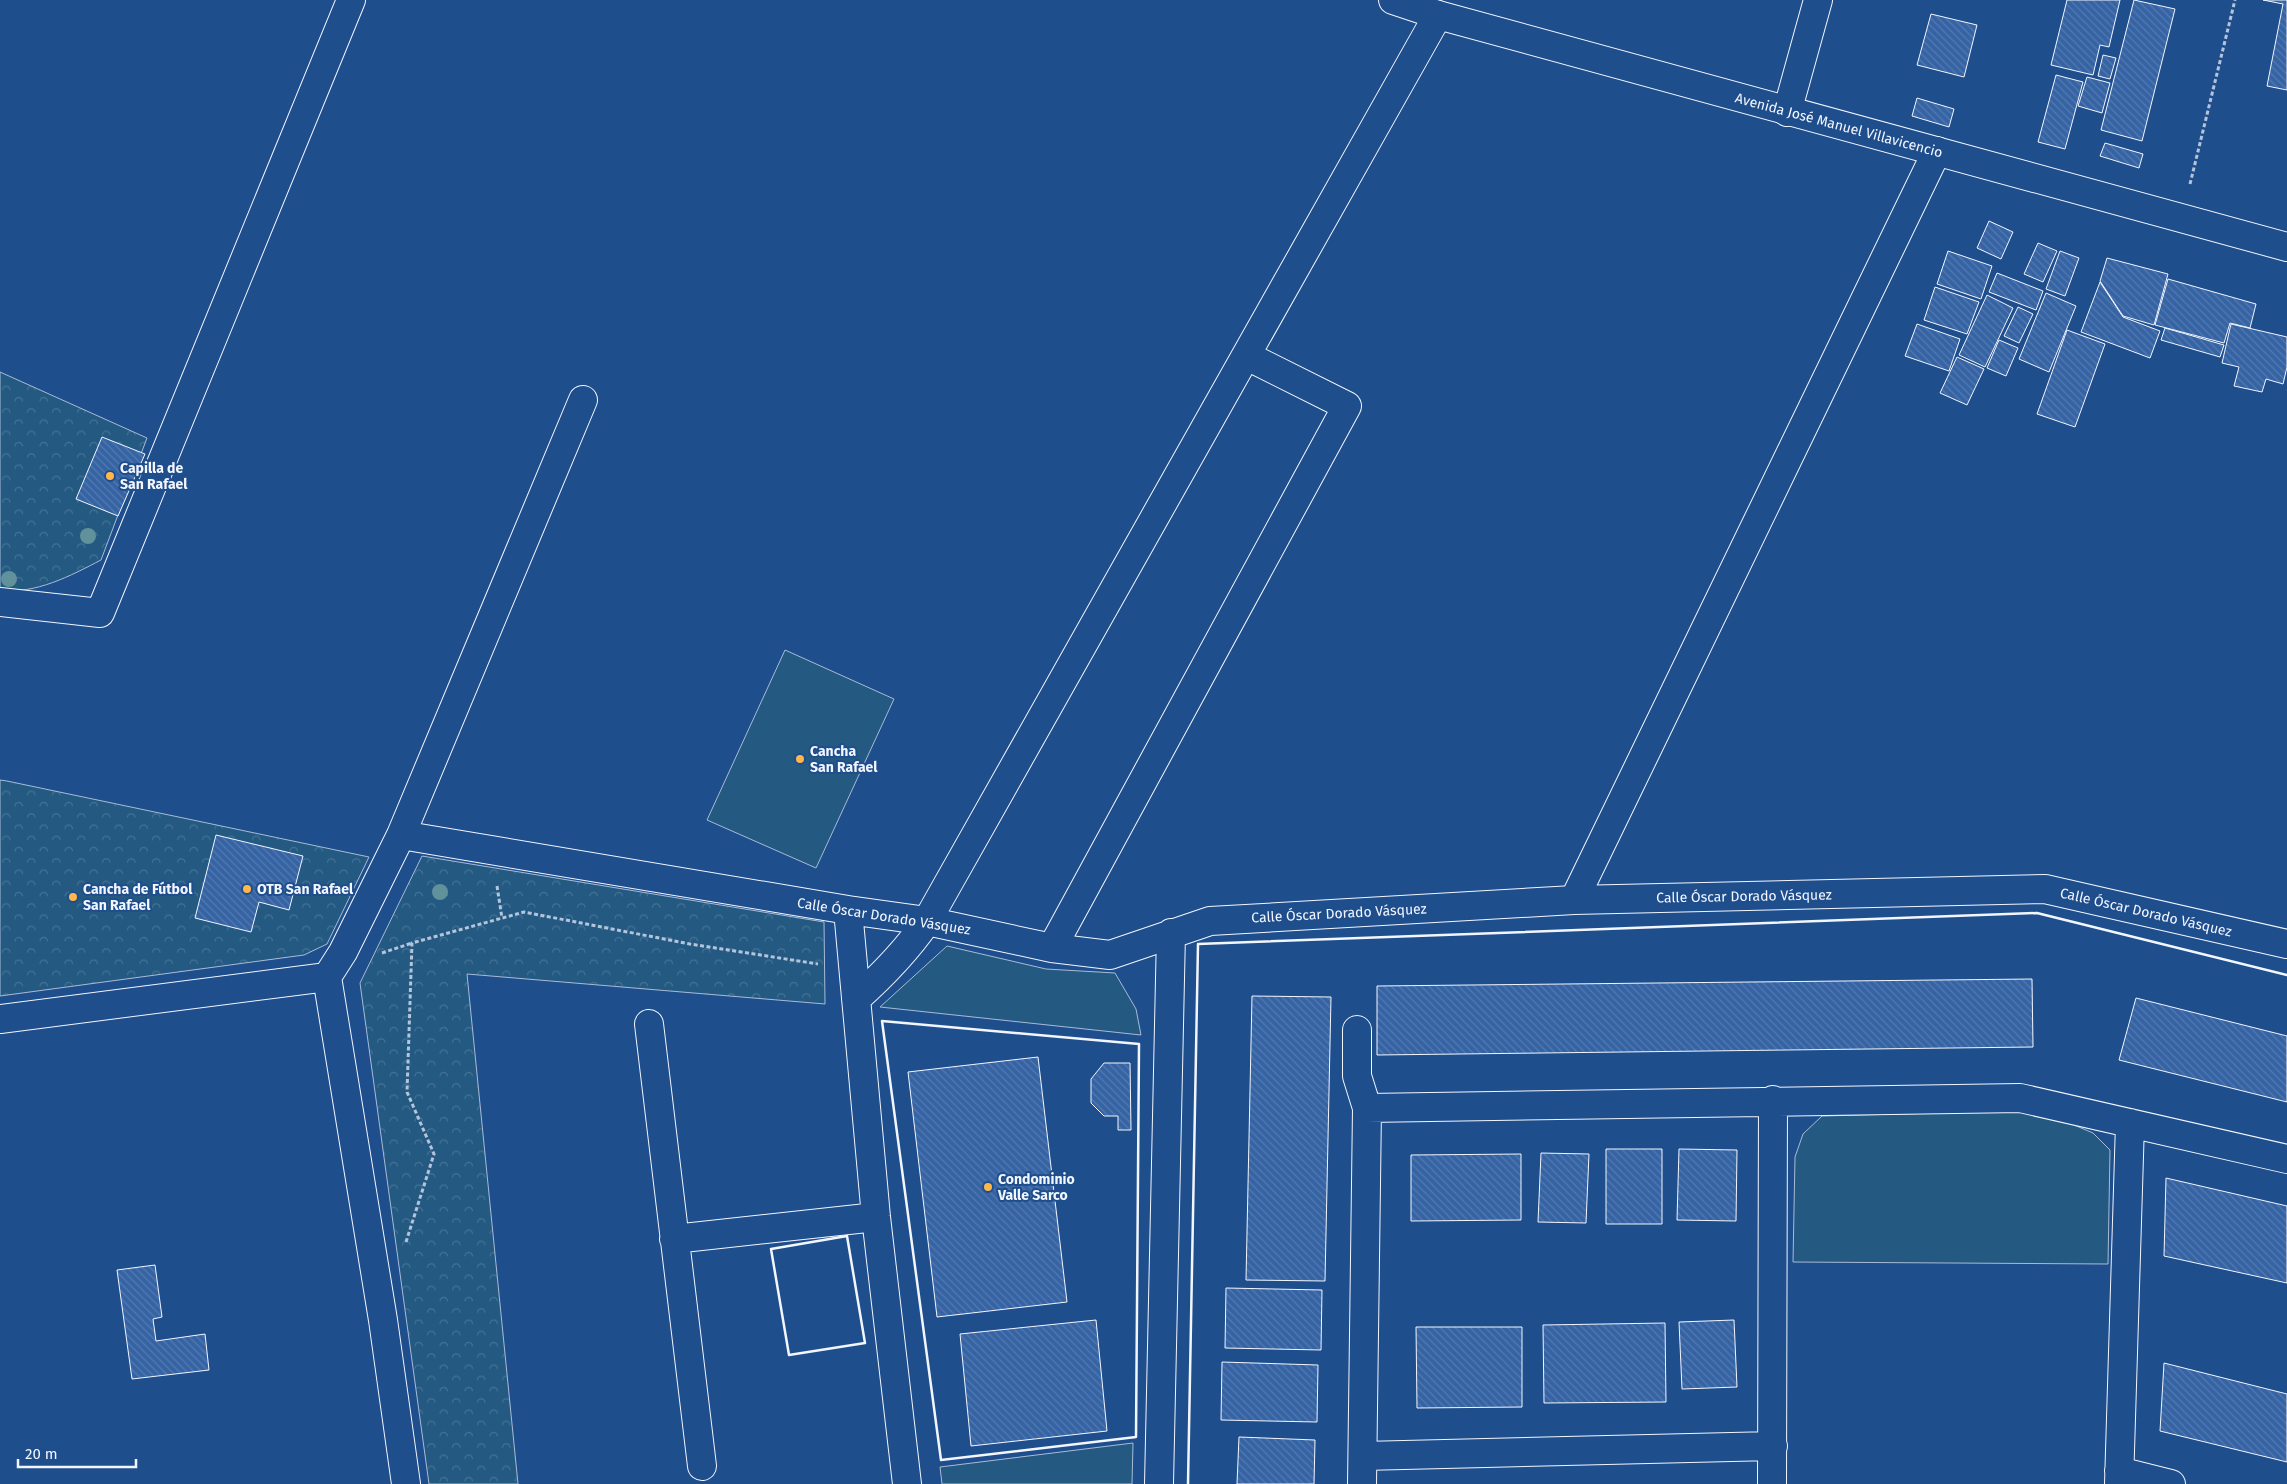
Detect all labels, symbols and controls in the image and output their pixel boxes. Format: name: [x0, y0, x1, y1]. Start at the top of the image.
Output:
street label: Avenida José Manuel Villavicencio: [1733, 90, 1944, 161]
place label: Capilla de San Rafael: [120, 460, 188, 493]
marker: Capilla de San Rafael: [104, 470, 116, 482]
place label: Cancha San Rafael: [810, 743, 878, 776]
marker: Cancha San Rafael: [794, 753, 806, 765]
place label: Cancha de Fútbol San Rafael: [83, 881, 193, 914]
place label: OTB San Rafael: [257, 881, 354, 898]
marker: OTB San Rafael: [241, 883, 253, 895]
street label: Calle Óscar Dorado Vásquez: [2058, 883, 2234, 941]
street label: Calle Óscar Dorado Vásquez: [1656, 885, 1832, 907]
marker: Cancha de Fútbol San Rafael: [67, 891, 79, 903]
street label: Calle Óscar Dorado Vásquez: [796, 893, 972, 939]
street label: Calle Óscar Dorado Vásquez: [1251, 899, 1427, 927]
place label: Condominio Valle Sarco: [997, 1171, 1075, 1204]
marker: Condominio Valle Sarco: [982, 1181, 994, 1193]
scale bar: [18, 1436, 135, 1468]
text: 20 m: [25, 1445, 58, 1463]

